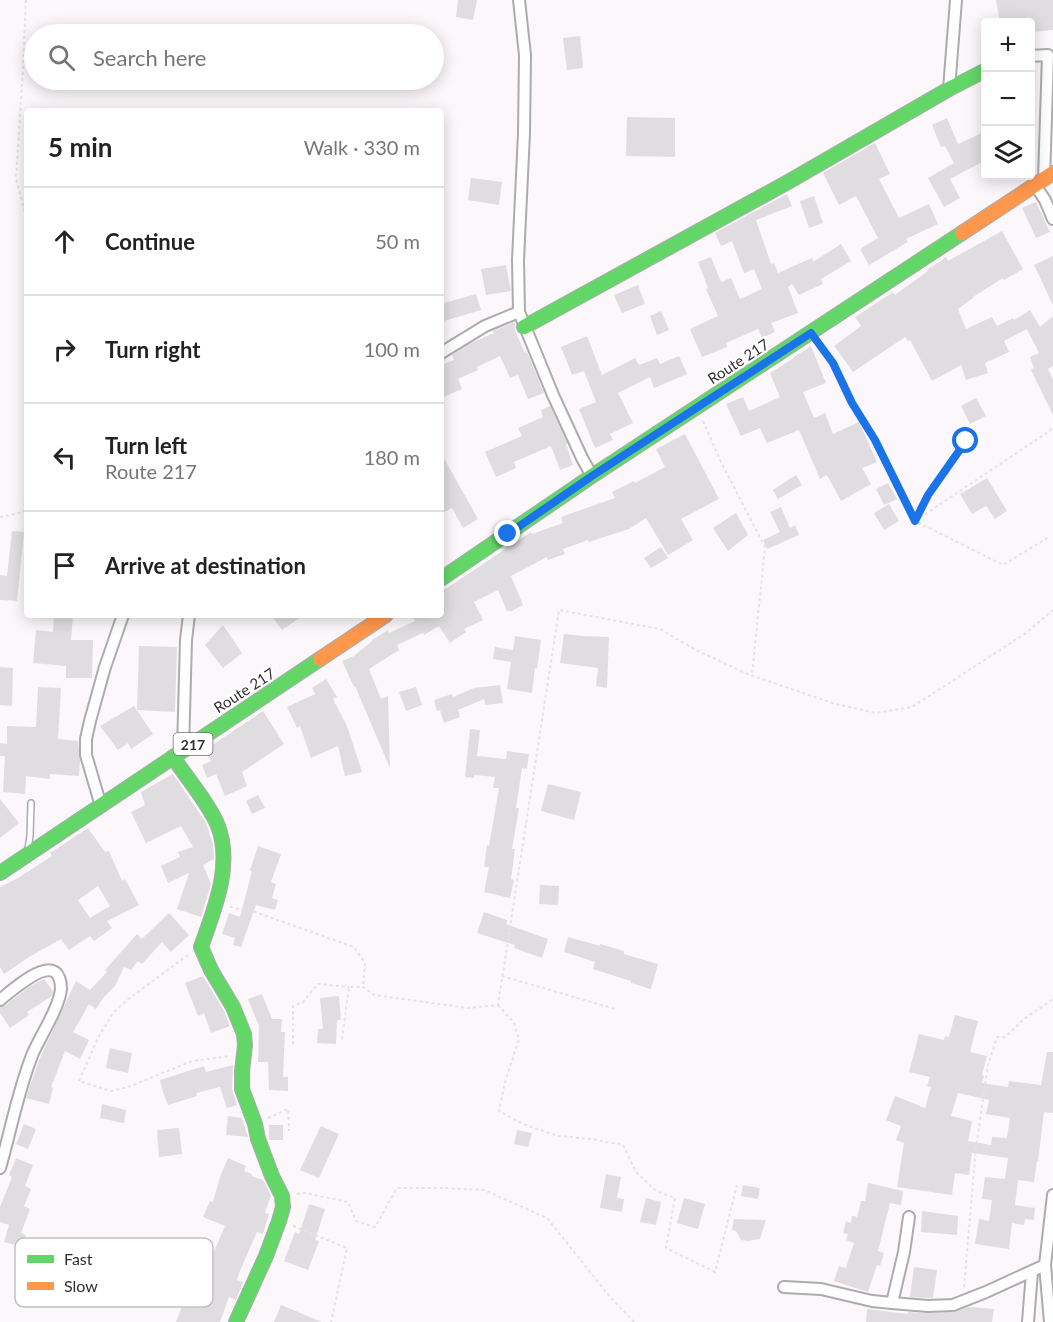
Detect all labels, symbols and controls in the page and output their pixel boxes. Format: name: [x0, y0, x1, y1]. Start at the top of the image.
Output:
map controls: [981, 18, 1035, 180]
button: +: [981, 18, 1035, 72]
search box: [24, 24, 444, 90]
icon: search: [45, 41, 78, 74]
text: Search here: [93, 44, 206, 71]
button: −: [981, 72, 1035, 126]
button: layers: [981, 126, 1035, 180]
text: 5 min: [48, 131, 112, 163]
text: Walk · 330 m: [304, 135, 420, 159]
icon: ahead: [48, 225, 81, 258]
text: Continue: [105, 228, 195, 255]
text: 50 m: [375, 229, 420, 253]
icon: right: [48, 333, 81, 366]
street label: Route 217: [704, 335, 772, 387]
text: Turn right: [105, 336, 200, 363]
text: 100 m: [364, 337, 420, 361]
route start: [952, 427, 978, 453]
text: Turn left: [105, 432, 187, 459]
icon: left: [48, 441, 81, 474]
text: 180 m: [364, 445, 420, 469]
text: Route 217: [105, 459, 197, 483]
route end: [494, 520, 520, 546]
icon: arrive: [48, 549, 81, 582]
text: Arrive at destination: [105, 552, 306, 579]
street label: Route 217: [210, 664, 278, 716]
road number: 217: [174, 733, 212, 755]
legend: [15, 1238, 213, 1307]
text: Fast: [64, 1249, 93, 1268]
text: Slow: [64, 1276, 98, 1295]

